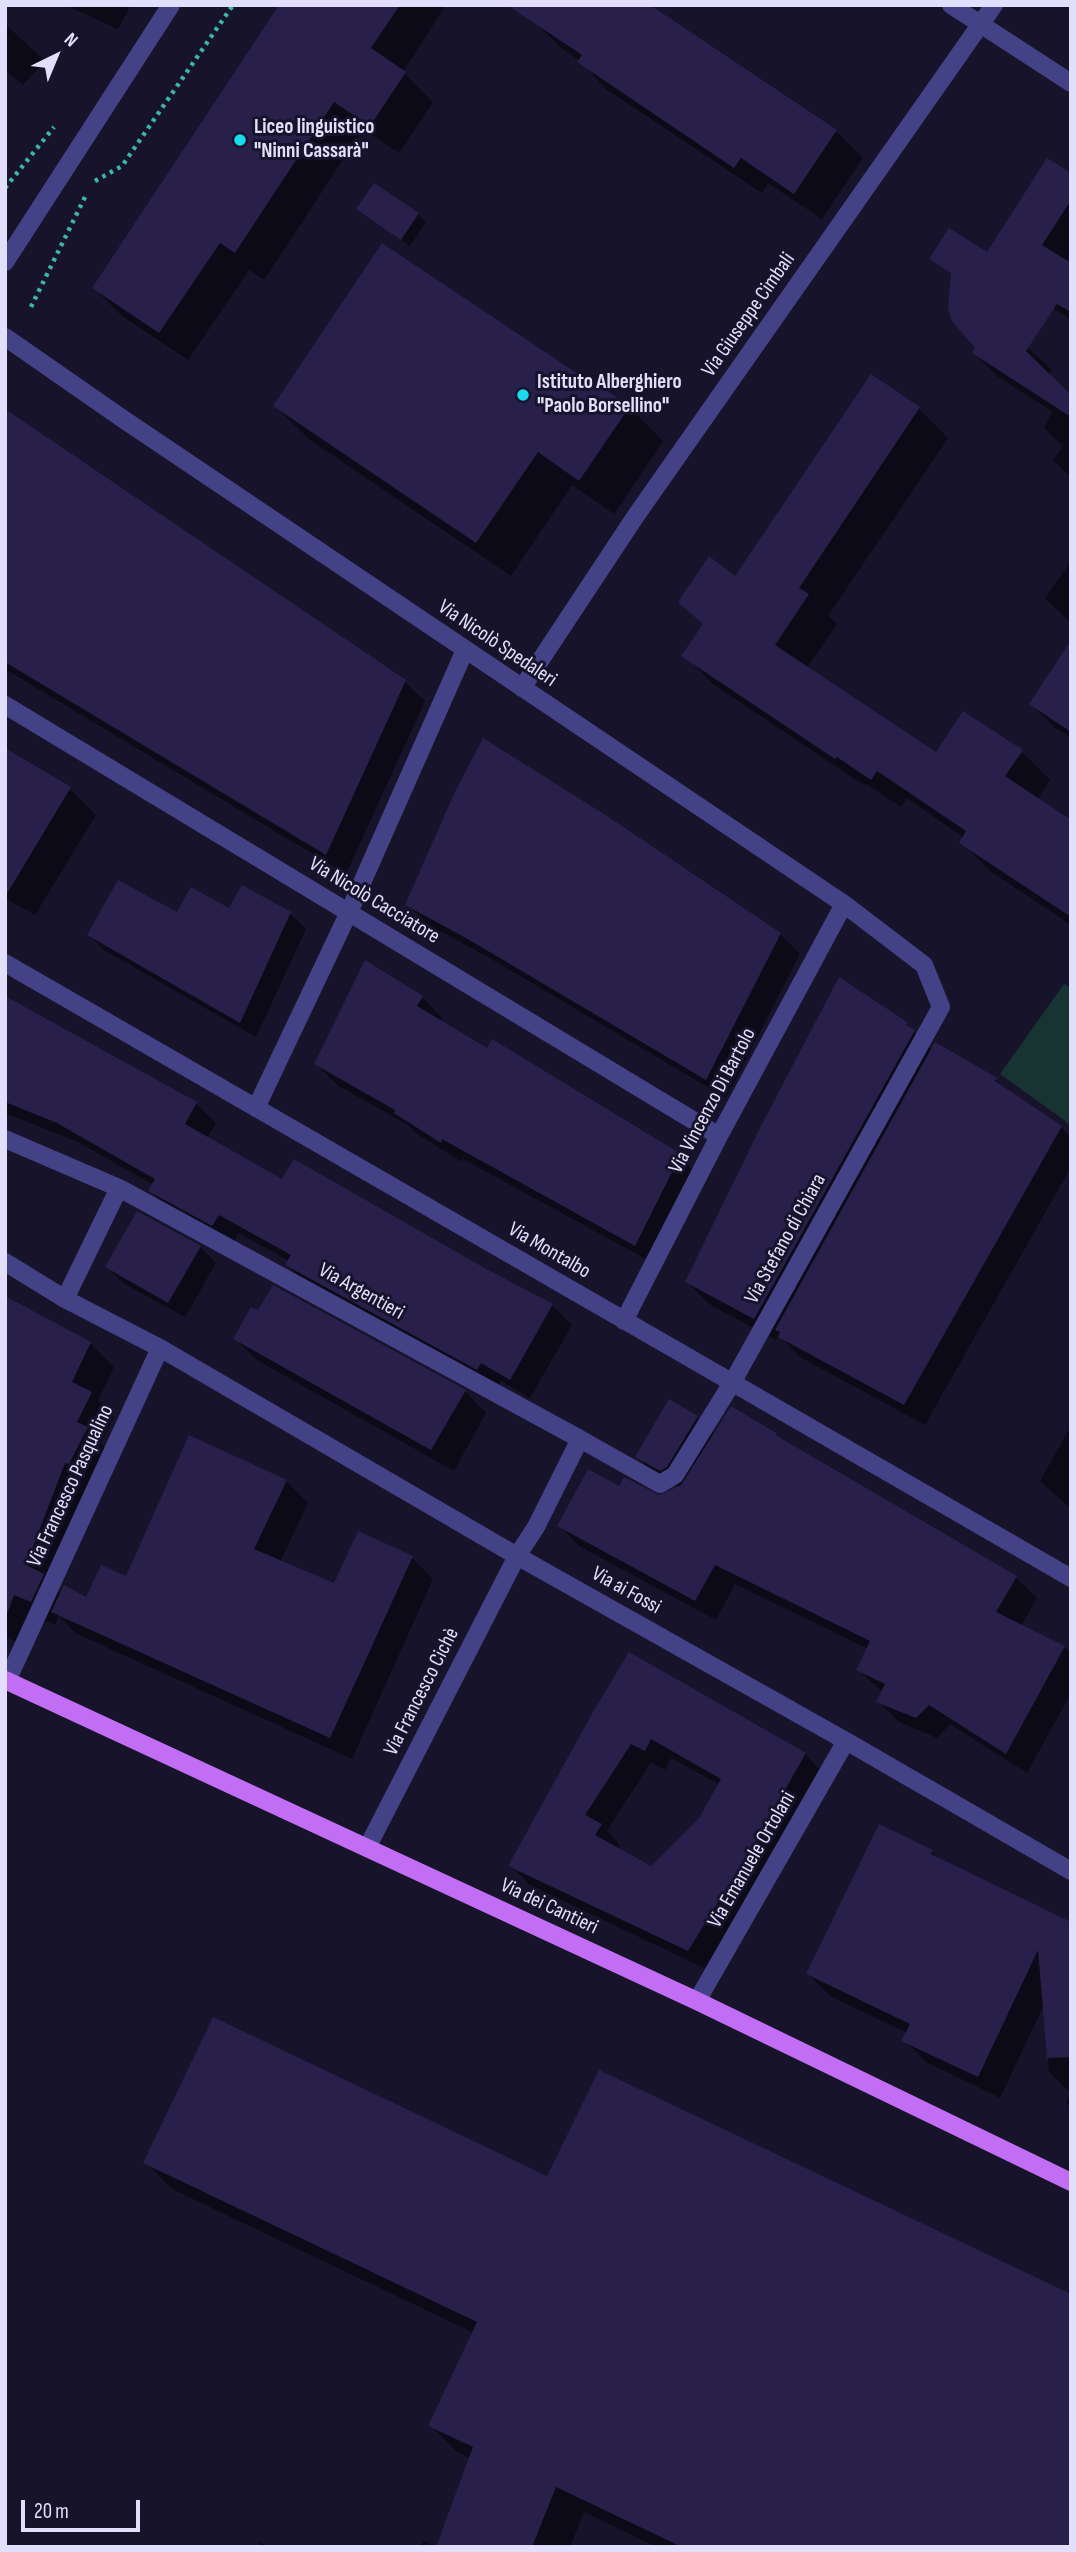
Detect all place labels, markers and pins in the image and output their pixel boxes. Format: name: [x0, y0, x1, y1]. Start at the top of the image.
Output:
place label: Liceo linguistico "Ninni Cassarà": [254, 115, 374, 165]
marker: Liceo linguistico "Ninni Cassarà": [232, 132, 248, 148]
place label: Istituto Alberghiero "Paolo Borsellino": [537, 370, 682, 420]
marker: Istituto Alberghiero "Paolo Borsellino": [515, 387, 531, 403]

